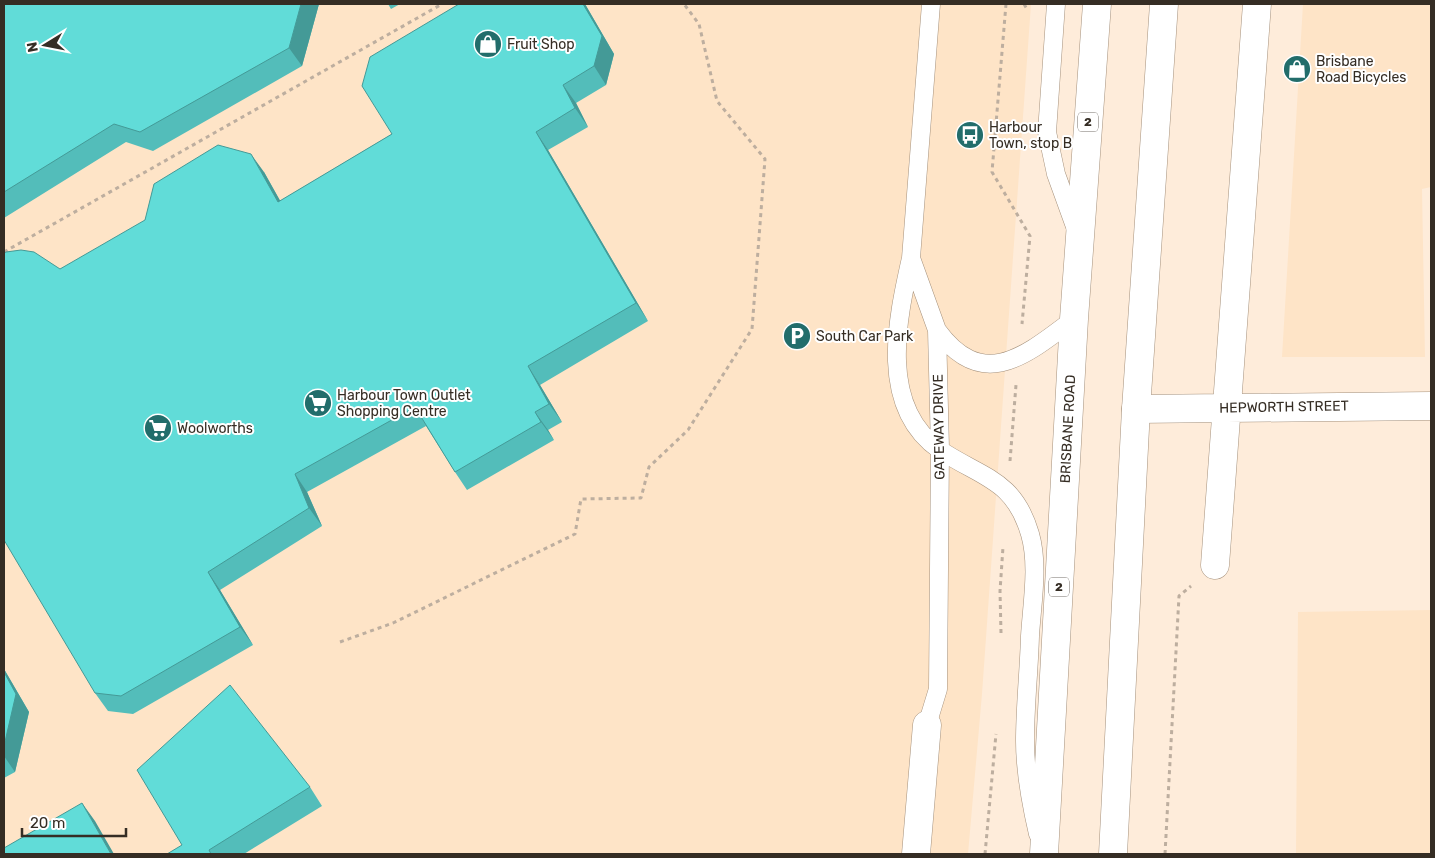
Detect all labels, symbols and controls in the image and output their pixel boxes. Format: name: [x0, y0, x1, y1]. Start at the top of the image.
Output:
north arrow: [20, 20, 70, 70]
shop icon: Fruit Shop: [473, 29, 503, 59]
place label: Fruit Shop: [507, 36, 575, 53]
text: N: [23, 41, 42, 54]
place label: Brisbane Road Bicycles: [1316, 53, 1406, 86]
shop icon: Brisbane Road Bicycles: [1282, 54, 1312, 84]
road number: 2: [1078, 112, 1098, 132]
place label: Harbour Town, stop B: [989, 119, 1072, 152]
bus stop icon: Harbour Town, stop B: [955, 120, 985, 150]
parking icon: South Car Park: [782, 321, 812, 351]
place label: South Car Park: [816, 328, 914, 345]
street label: GATEWAY DRIVE: [930, 374, 948, 480]
street label: BRISBANE ROAD: [1057, 374, 1079, 484]
place label: Harbour Town Outlet Shopping Centre: [337, 387, 471, 420]
supermarket icon: Harbour Town Outlet Shopping Centre: [303, 388, 333, 418]
street label: HEPWORTH STREET: [1219, 397, 1349, 417]
supermarket icon: Woolworths: [143, 413, 173, 443]
place label: Woolworths: [177, 420, 253, 437]
road number: 2: [1049, 578, 1069, 596]
scale bar: [22, 806, 126, 838]
text: 20 m: [30, 814, 65, 832]

